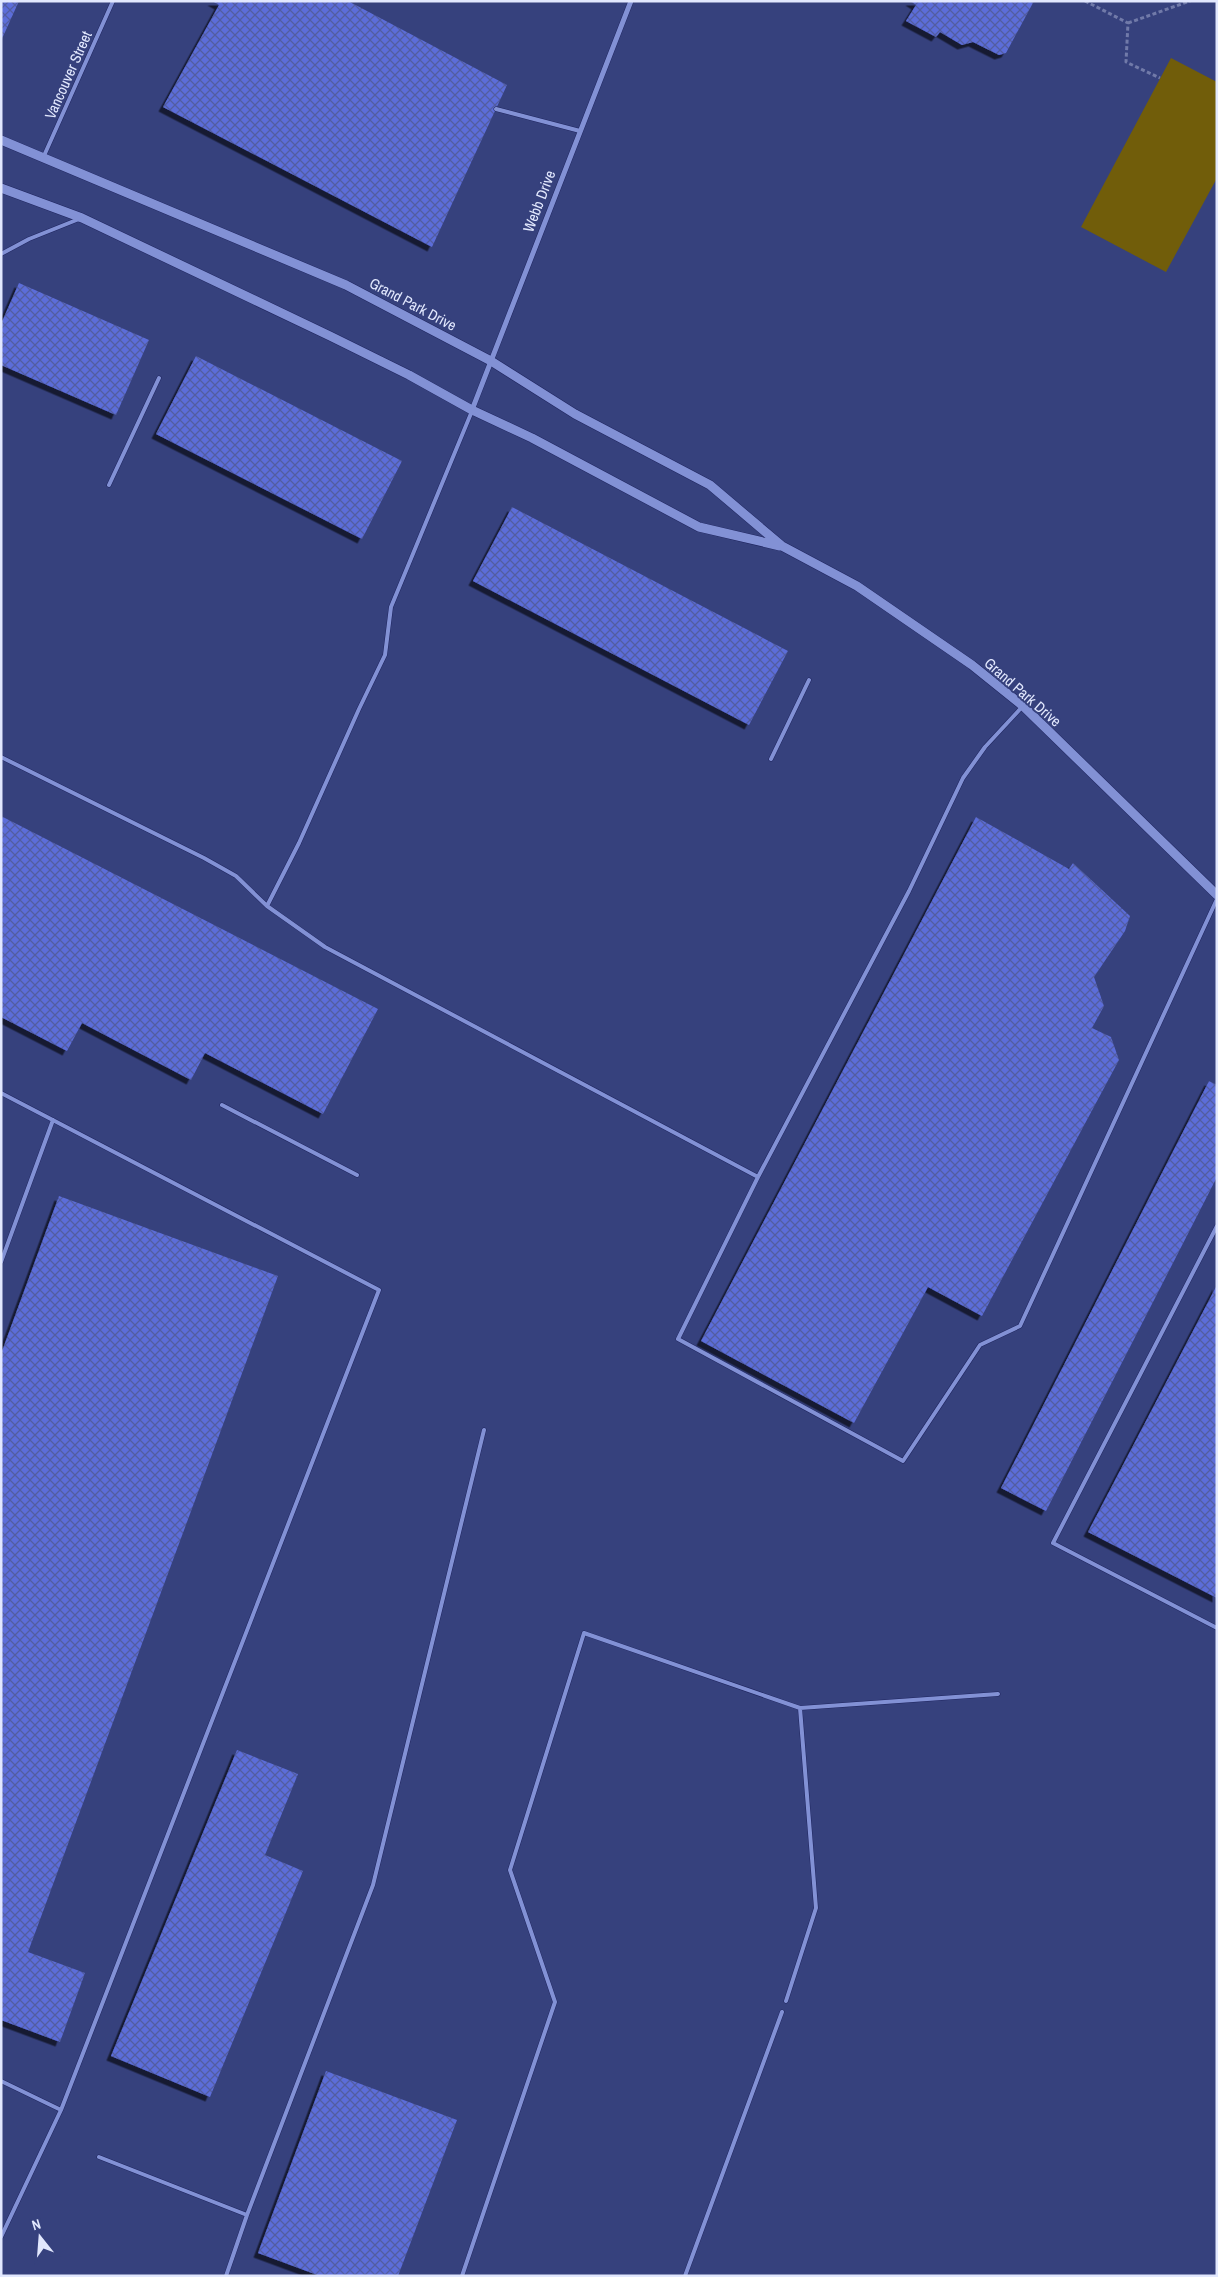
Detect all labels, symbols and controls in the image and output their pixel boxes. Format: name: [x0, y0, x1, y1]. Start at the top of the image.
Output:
street label: Vancouver Street: [39, 27, 97, 122]
street label: Webb Drive: [518, 167, 560, 235]
street label: Grand Park Drive: [366, 272, 460, 336]
street label: Grand Park Drive: [980, 653, 1066, 731]
north arrow: [15, 2212, 65, 2262]
text: N: [30, 2215, 43, 2234]

